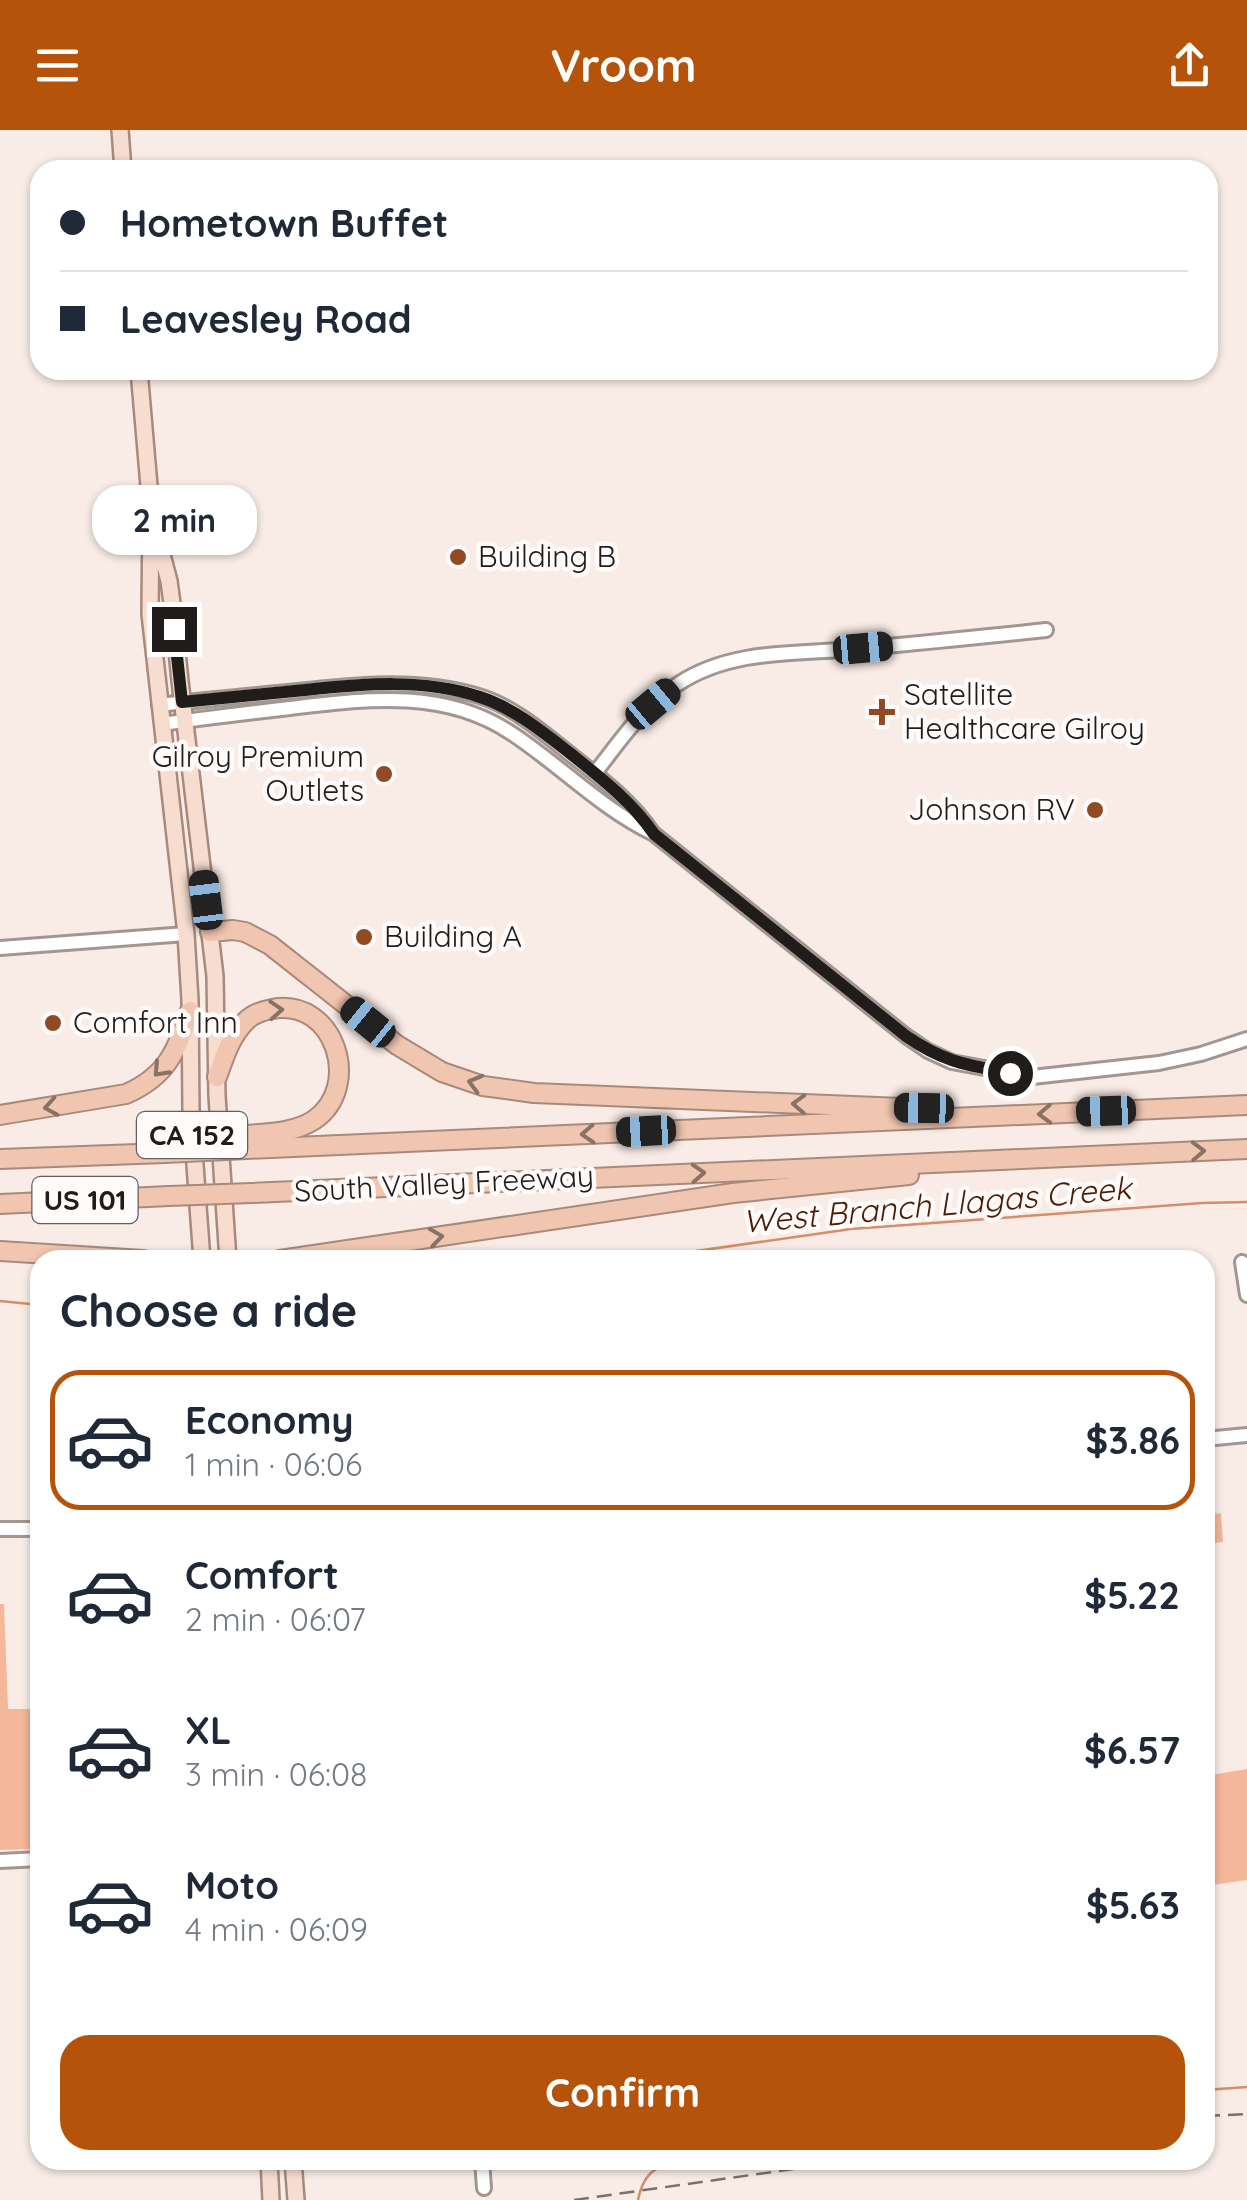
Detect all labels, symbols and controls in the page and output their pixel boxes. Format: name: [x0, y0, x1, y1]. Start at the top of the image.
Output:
text: Vroom: [550, 37, 697, 93]
icon: menu: [30, 38, 85, 93]
icon: share: [1162, 38, 1217, 93]
text: Hometown Buffet: [120, 199, 448, 247]
text: Leavesley Road: [120, 295, 412, 343]
callout: 2 min: [91, 484, 256, 554]
text: 2 min: [133, 500, 216, 540]
place label: Building B: [478, 537, 616, 575]
marker: Building B: [447, 546, 469, 568]
route end: [152, 607, 197, 652]
car: [832, 630, 894, 666]
car: [620, 673, 686, 735]
place label: Satellite Healthcare Gilroy: [904, 675, 1145, 747]
marker: Satellite Healthcare Gilroy: [869, 699, 895, 725]
place label: Gilroy Premium Outlets: [152, 737, 364, 809]
marker: Gilroy Premium Outlets: [373, 763, 395, 785]
place label: Johnson RV: [908, 790, 1075, 828]
marker: Johnson RV: [1084, 799, 1106, 821]
car: [187, 868, 225, 932]
place label: Building A: [384, 917, 522, 955]
marker: Building A: [353, 926, 375, 948]
car: [335, 991, 401, 1053]
one-way arrow: [269, 1000, 285, 1022]
place label: Comfort Inn: [73, 1003, 238, 1041]
marker: Comfort Inn: [42, 1012, 64, 1034]
route start: [988, 1051, 1033, 1096]
one-way arrow: [154, 1058, 172, 1077]
one-way arrow: [467, 1074, 484, 1095]
car: [894, 1092, 954, 1124]
one-way arrow: [791, 1094, 807, 1115]
car: [1075, 1095, 1137, 1127]
one-way arrow: [42, 1096, 59, 1117]
one-way arrow: [1036, 1103, 1052, 1124]
road number: CA 152: [137, 1112, 247, 1158]
car: [615, 1114, 677, 1148]
one-way arrow: [580, 1123, 596, 1144]
one-way arrow: [1191, 1141, 1207, 1162]
street label: South Valley Freeway: [293, 1156, 595, 1210]
one-way arrow: [691, 1163, 707, 1184]
water label: West Branch Llagas Creek: [741, 1167, 1136, 1241]
road number: US 101: [32, 1177, 138, 1223]
one-way arrow: [428, 1227, 444, 1248]
text: Choose a ride: [60, 1282, 357, 1338]
icon: car: [65, 1395, 155, 1485]
text: Economy: [185, 1396, 354, 1444]
text: $3.86: [1086, 1416, 1180, 1464]
text: 1 min · 06:06: [185, 1444, 362, 1484]
icon: car: [65, 1550, 155, 1640]
text: Comfort: [185, 1551, 339, 1599]
text: $5.22: [1084, 1571, 1180, 1619]
text: 2 min · 06:07: [185, 1599, 366, 1639]
icon: car: [65, 1705, 155, 1795]
text: XL: [185, 1706, 231, 1754]
text: $6.57: [1084, 1726, 1180, 1774]
text: 3 min · 06:08: [185, 1754, 367, 1794]
icon: car: [65, 1860, 155, 1950]
text: Moto: [185, 1861, 279, 1909]
text: $5.63: [1086, 1881, 1180, 1929]
text: 4 min · 06:09: [185, 1909, 368, 1949]
button: Confirm: [60, 2035, 1185, 2150]

